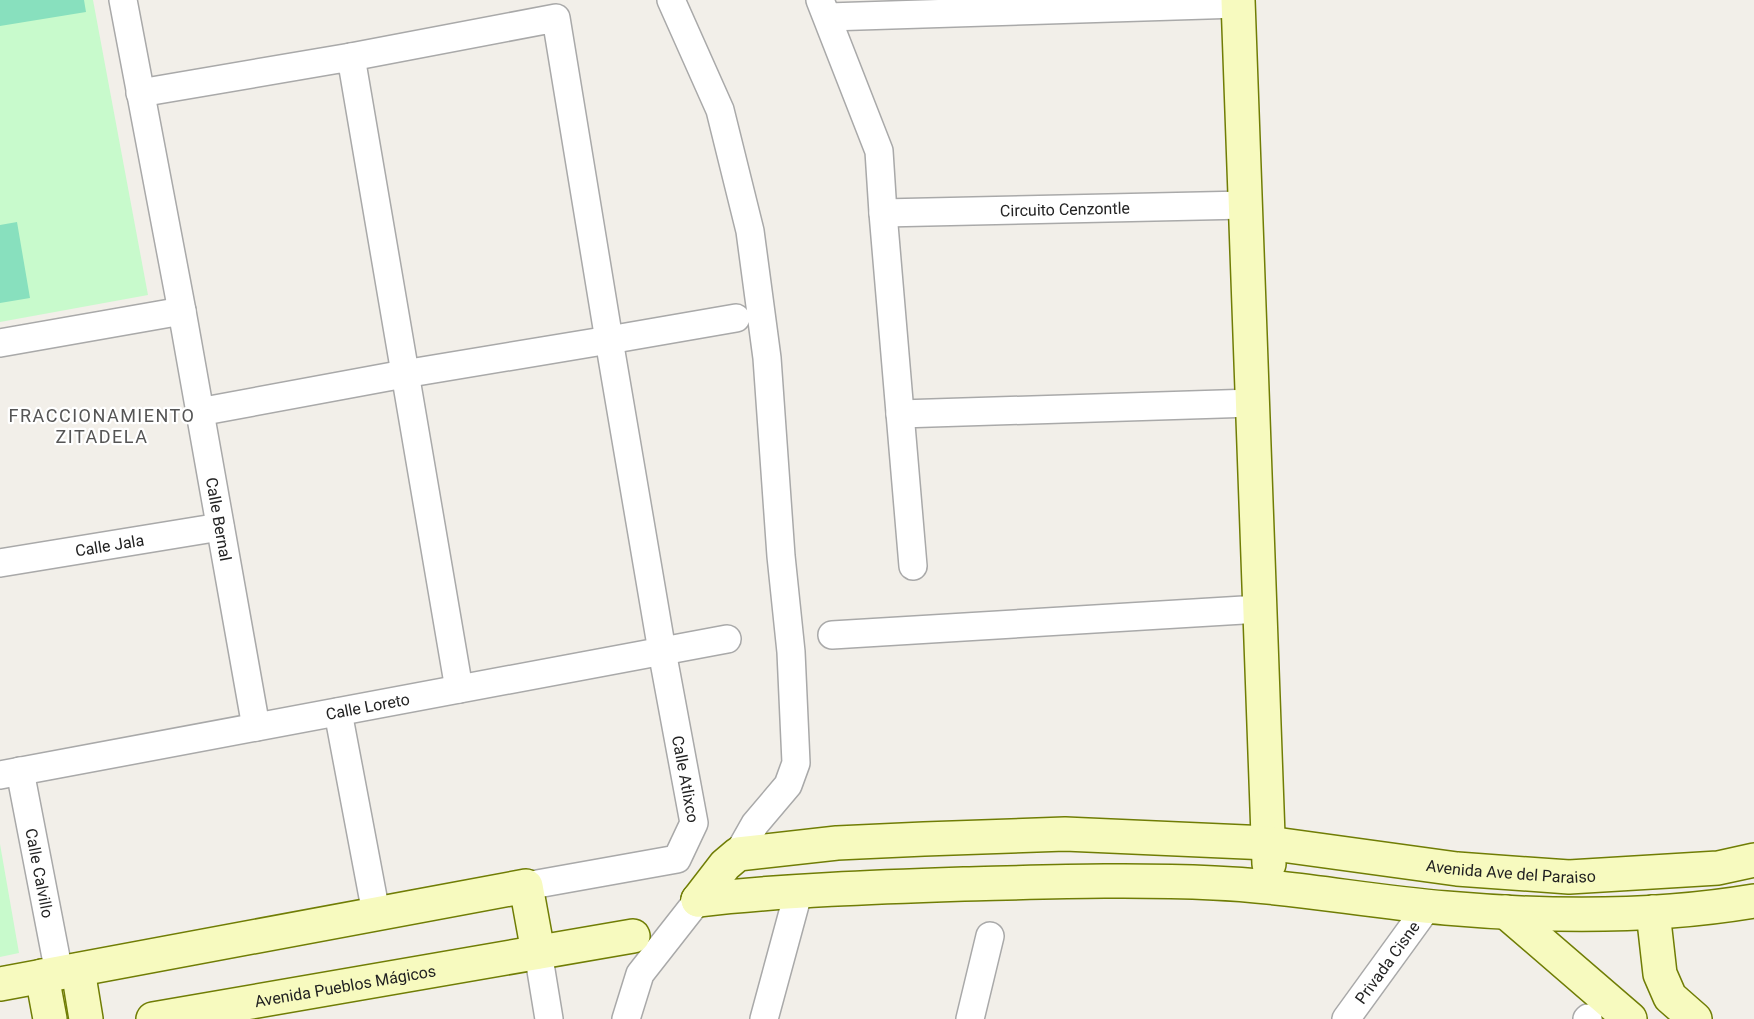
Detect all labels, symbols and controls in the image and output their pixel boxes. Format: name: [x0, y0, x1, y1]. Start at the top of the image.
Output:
street label: Circuito Cenzontle: [1000, 198, 1130, 220]
district label: FRACCIONAMIENTO ZITADELA: [9, 405, 195, 447]
street label: Calle Bernal: [202, 476, 236, 563]
street label: Calle Jala: [74, 530, 145, 560]
street label: Calle Loreto: [324, 689, 411, 723]
street label: Calle Atlixco: [668, 734, 703, 824]
street label: Calle Calvillo: [22, 827, 58, 920]
street label: Avenida Ave del Paraiso: [1425, 855, 1596, 887]
street label: Privada Cisne: [1351, 917, 1423, 1007]
street label: Avenida Pueblos Mágicos: [253, 961, 437, 1011]

